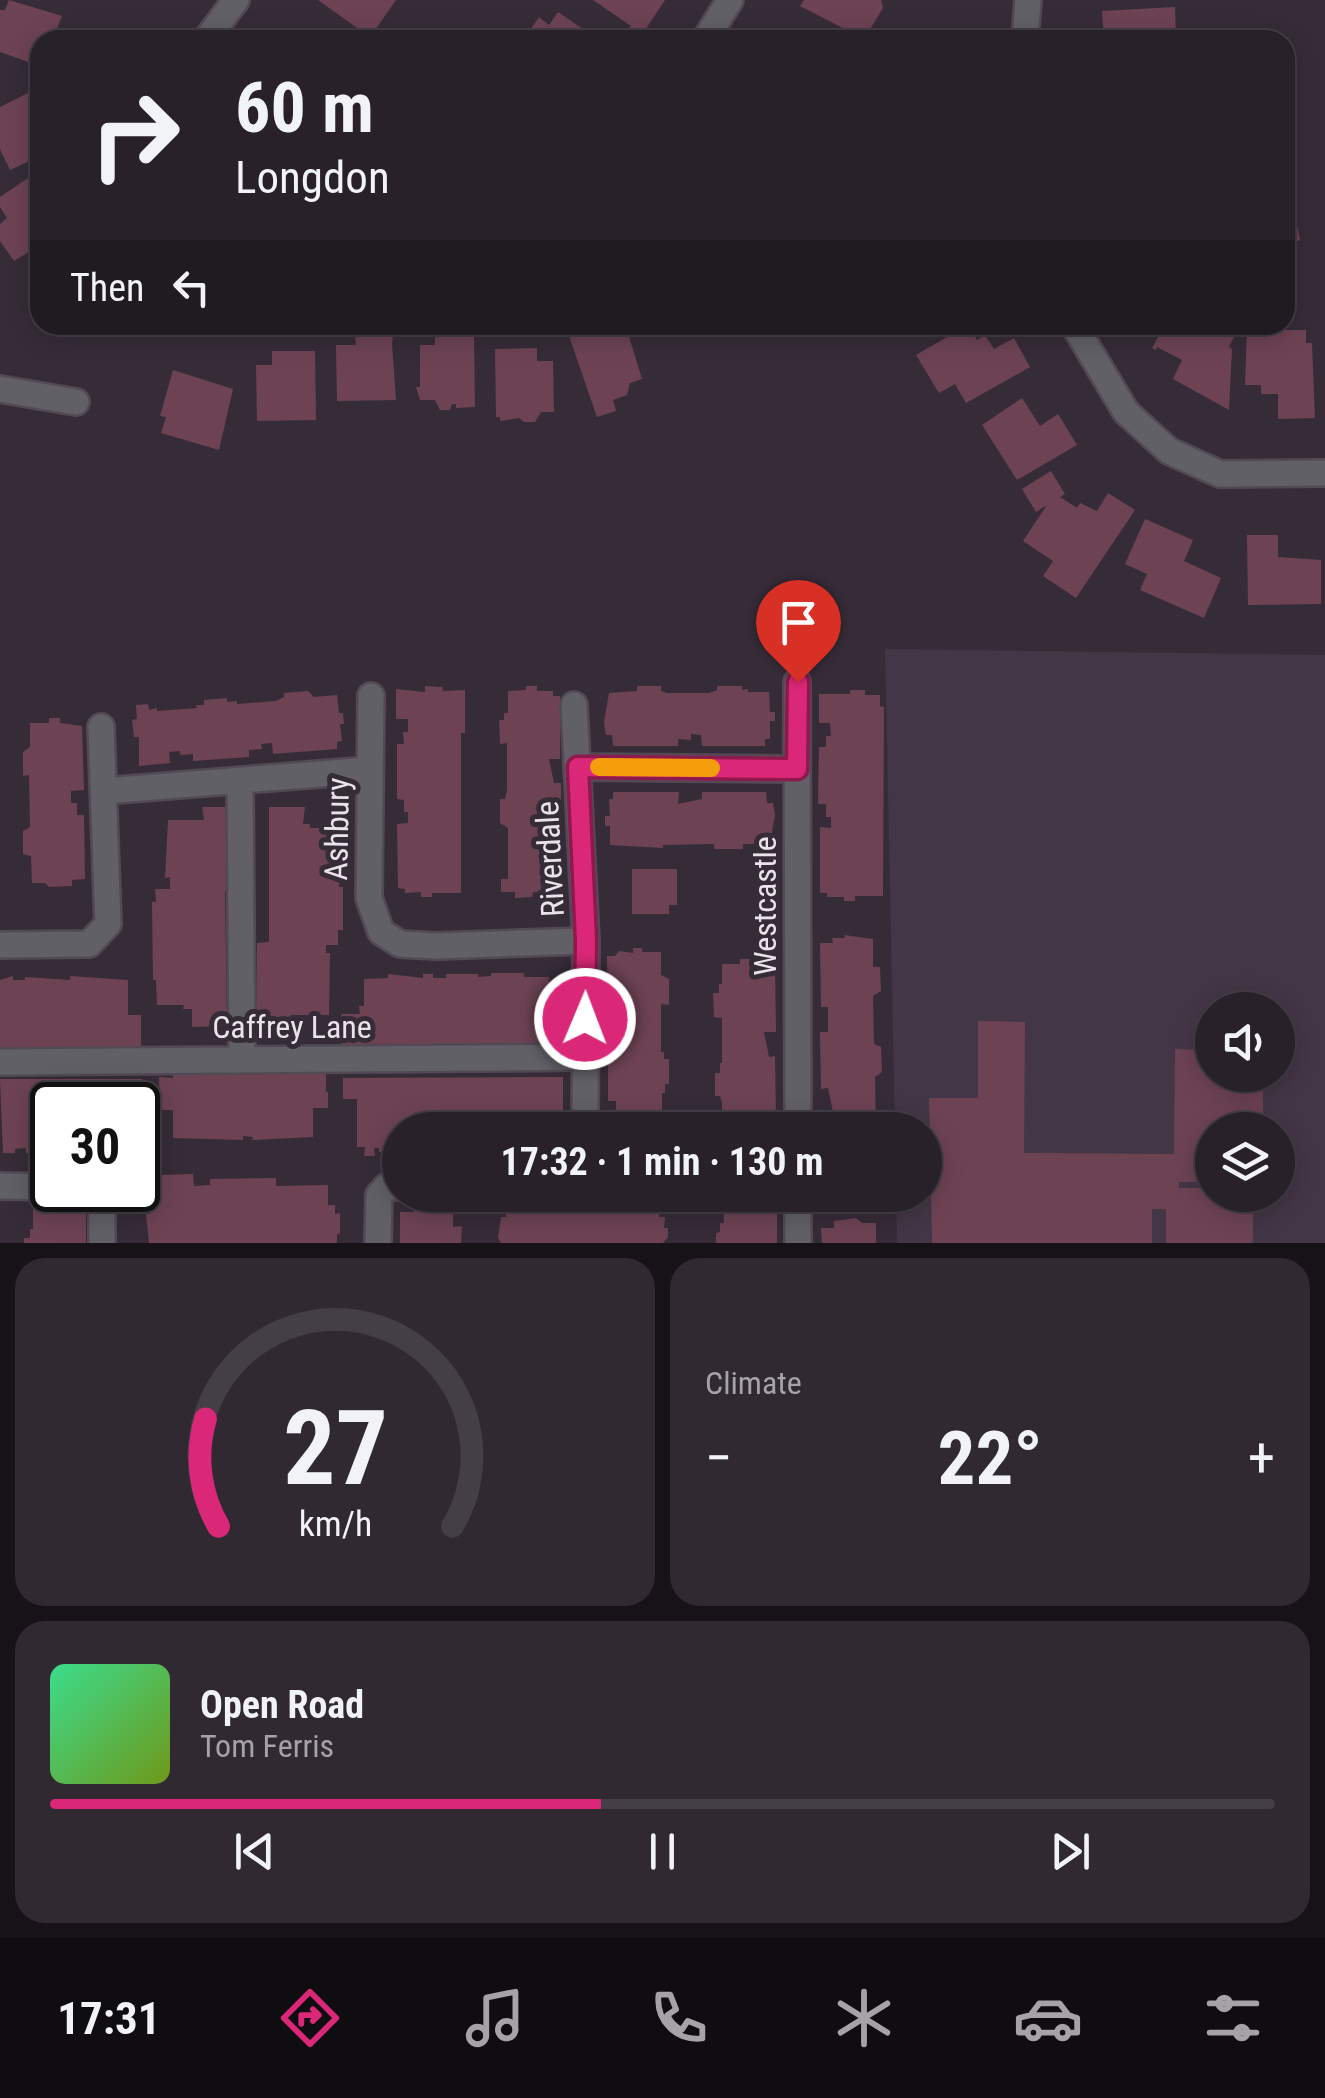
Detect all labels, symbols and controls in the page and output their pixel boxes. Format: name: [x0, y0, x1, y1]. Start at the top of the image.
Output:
text: 60 m: [235, 67, 374, 149]
icon: right: [70, 70, 200, 200]
text: Longdon: [235, 151, 390, 204]
icon: left: [164, 260, 219, 315]
text: Then: [70, 266, 144, 310]
pin: [756, 580, 841, 683]
icon: arrive: [771, 595, 826, 650]
street label: Ashbury: [317, 777, 357, 881]
street label: Riverdale: [528, 800, 572, 918]
street label: Westcastle: [746, 836, 784, 976]
position arrow: [533, 967, 637, 1071]
map controls: [1195, 992, 1295, 1212]
button: sound: [1195, 992, 1295, 1092]
street label: Caffrey Lane: [212, 1008, 372, 1046]
speed limit sign: 30: [30, 1082, 160, 1212]
button: layers: [1195, 1112, 1295, 1212]
text: 17:32 · 1 min · 130 m: [501, 1140, 823, 1184]
text: Climate: [705, 1364, 802, 1402]
text: 27: [282, 1388, 388, 1509]
text: 22°: [938, 1414, 1043, 1502]
text: −: [705, 1426, 733, 1490]
text: +: [1248, 1426, 1275, 1490]
text: km/h: [298, 1503, 372, 1545]
text: Open Road: [200, 1683, 364, 1727]
text: Tom Ferris: [200, 1727, 334, 1765]
icon: previous: [227, 1824, 282, 1879]
icon: pause: [635, 1824, 690, 1879]
icon: next: [1043, 1824, 1098, 1879]
icon: directions: [275, 1983, 345, 2053]
icon: music: [460, 1983, 530, 2053]
icon: phone: [644, 1983, 714, 2053]
icon: climate: [829, 1983, 899, 2053]
icon: car: [1013, 1983, 1083, 2053]
icon: filters: [1198, 1983, 1268, 2053]
text: 17:31: [57, 1992, 161, 2045]

